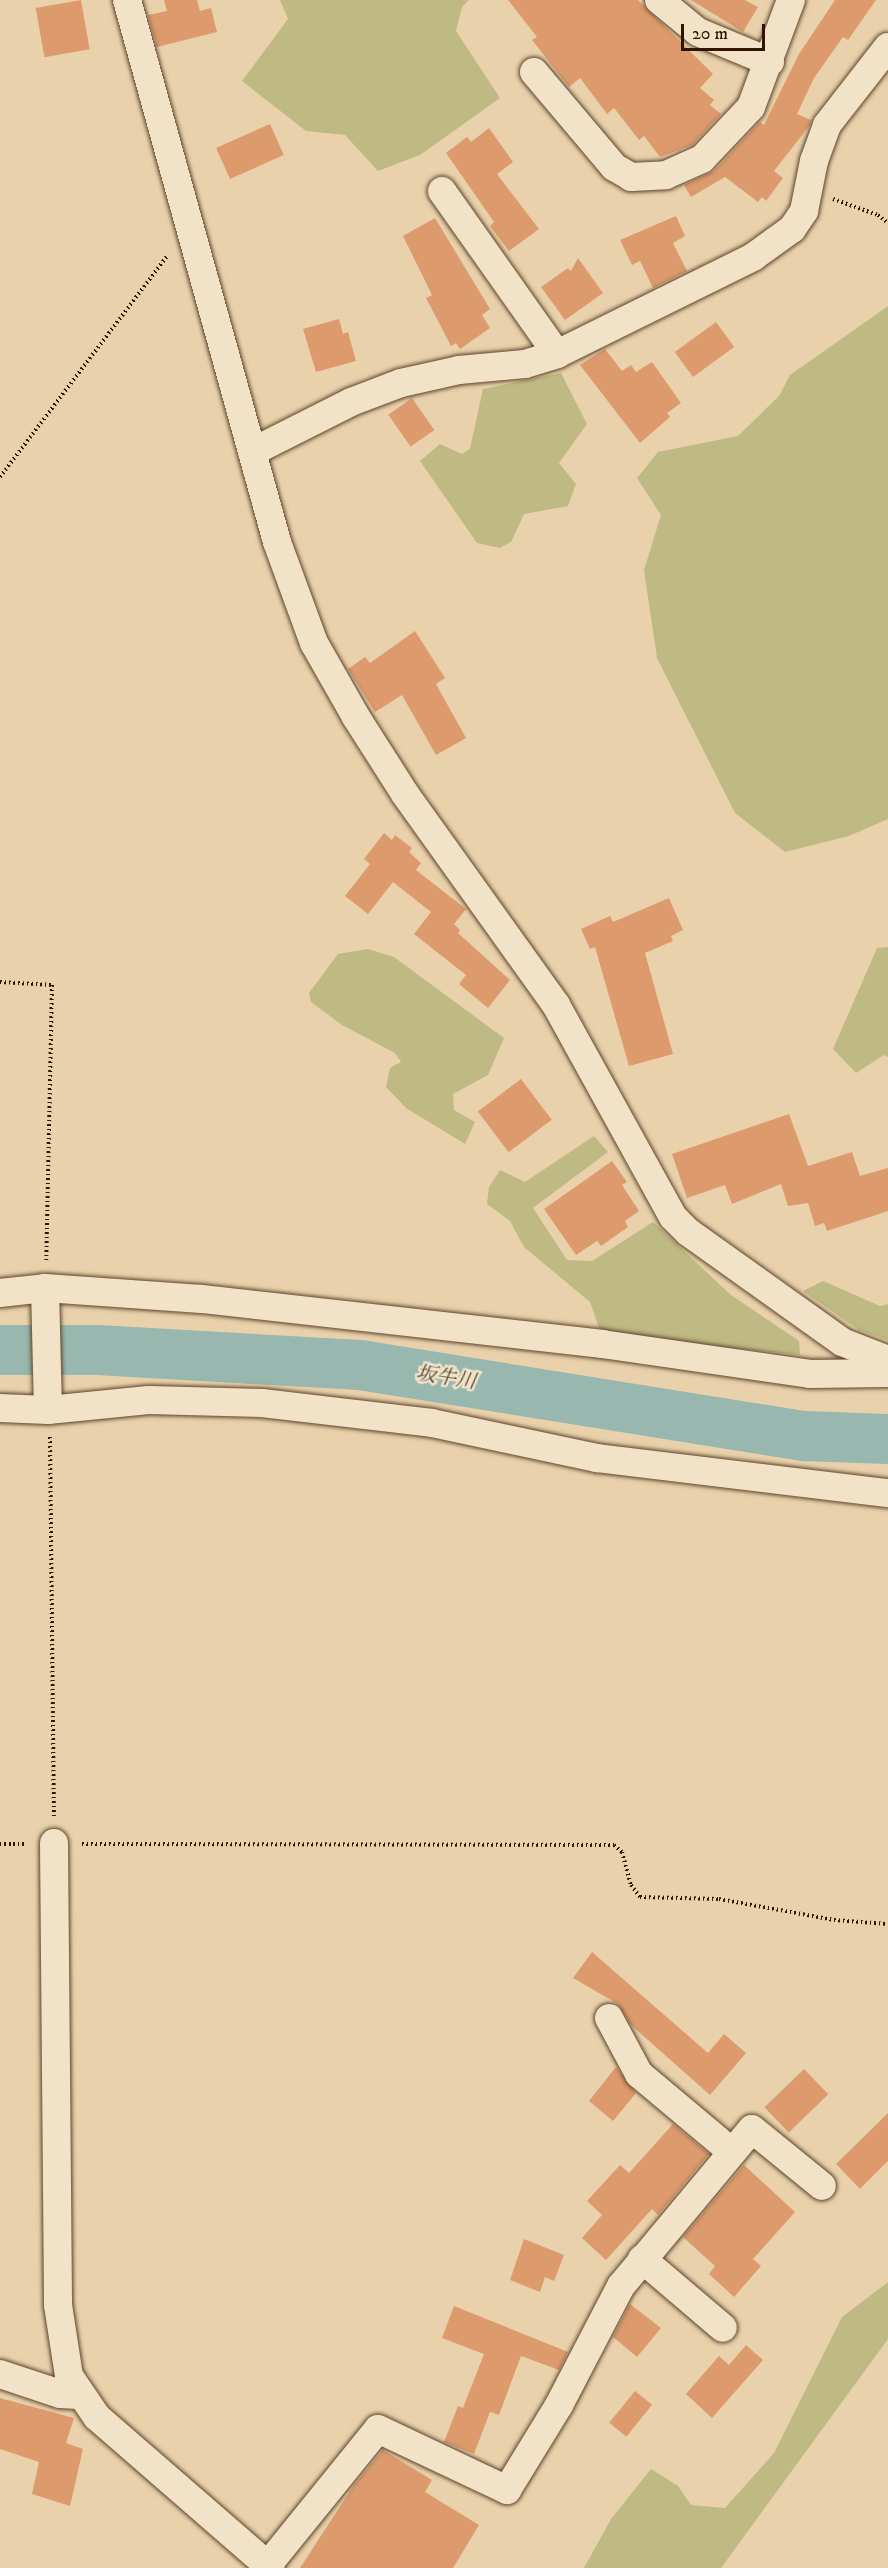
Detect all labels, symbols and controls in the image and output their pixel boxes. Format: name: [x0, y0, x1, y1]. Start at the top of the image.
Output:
scale bar: [684, 12, 768, 50]
text: 20 m: [692, 23, 728, 45]
water label: 坂牛川: [414, 1361, 478, 1395]

